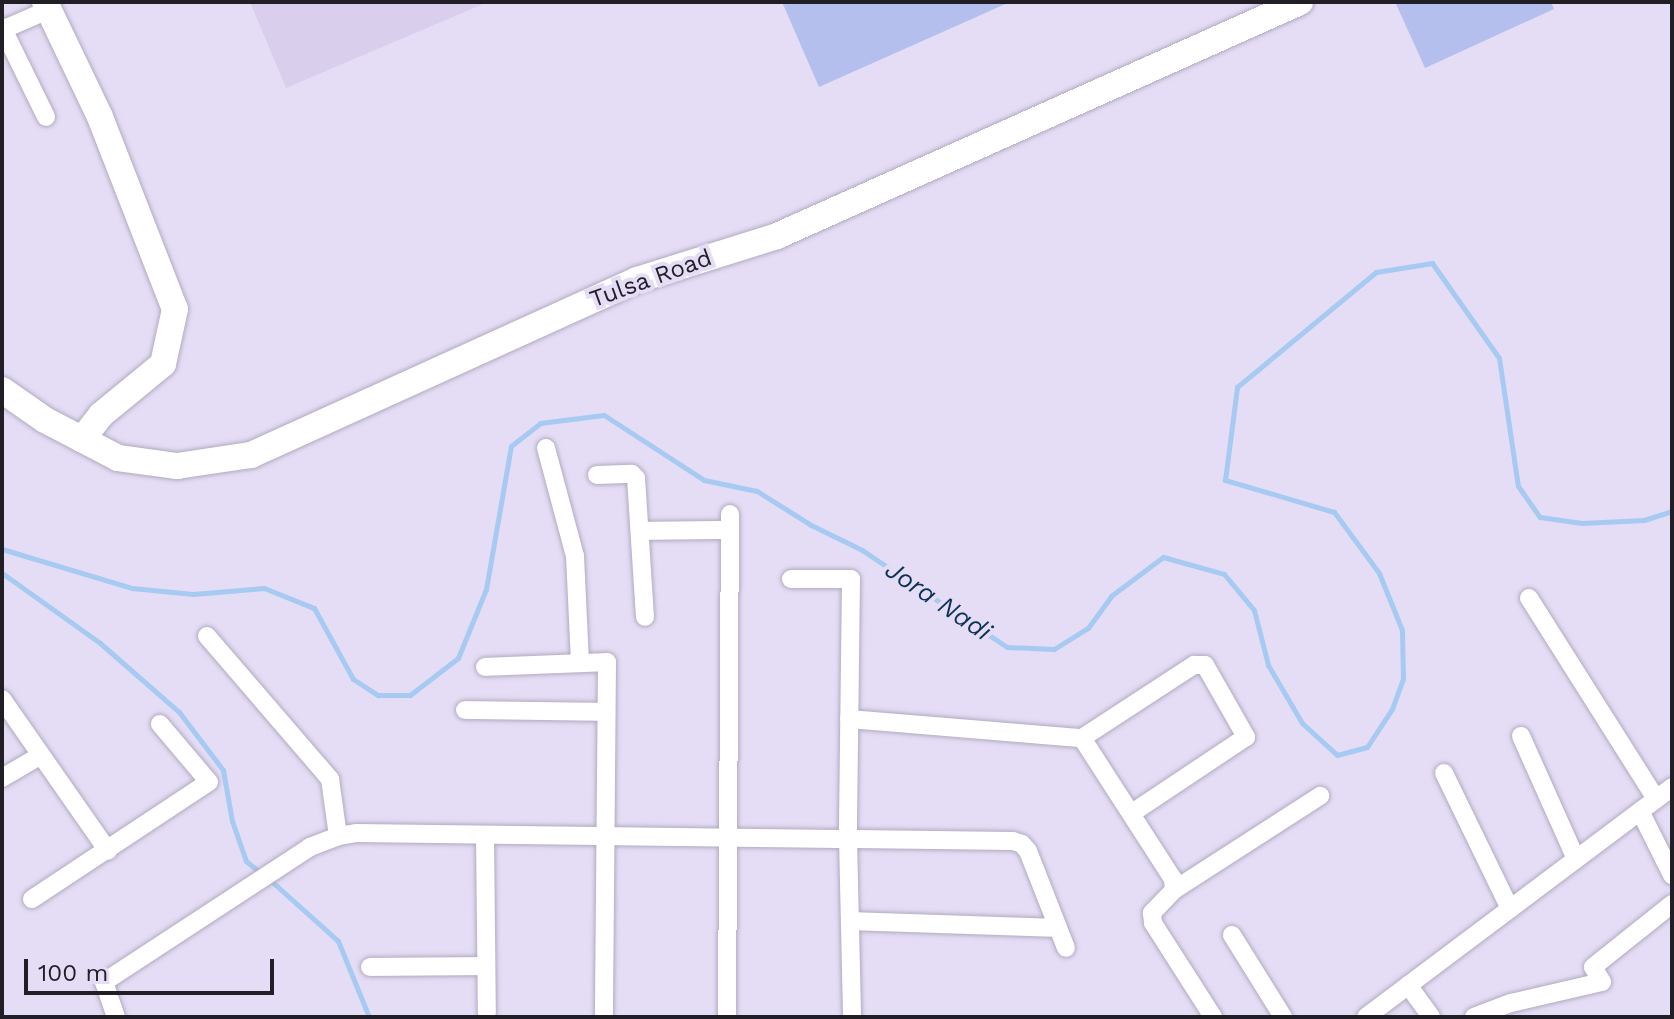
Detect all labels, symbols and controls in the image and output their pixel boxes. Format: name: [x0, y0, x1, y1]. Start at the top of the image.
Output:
street label: Tulsa Road: [586, 244, 716, 314]
water label: Jora Nadi: [879, 554, 997, 648]
scale bar: [28, 943, 278, 993]
text: 100 m: [38, 959, 108, 987]

